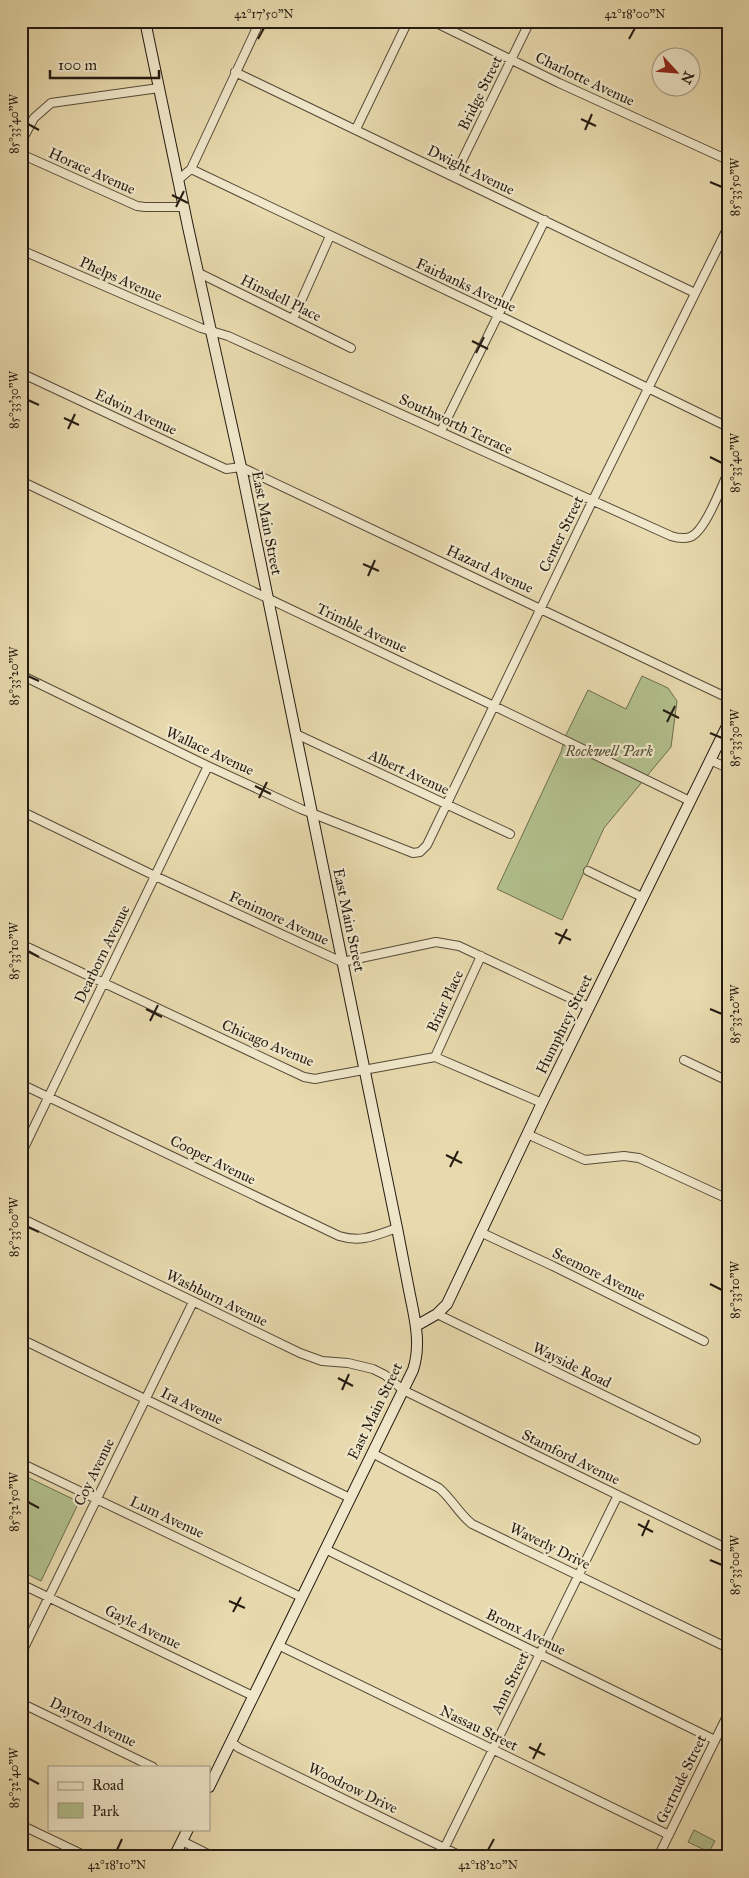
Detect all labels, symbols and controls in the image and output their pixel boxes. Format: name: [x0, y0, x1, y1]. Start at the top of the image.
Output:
text: 42°17'50"N: [234, 7, 294, 21]
text: 42°18'00"N: [605, 7, 665, 21]
scale bar: [50, 48, 159, 80]
street label: Charlotte Avenue: [533, 48, 637, 110]
north arrow: [652, 48, 702, 98]
street label: Bridge Street: [454, 52, 506, 133]
text: 100 m: [58, 56, 98, 74]
text: N: [677, 68, 697, 87]
text: 85°33'40"W: [7, 94, 21, 154]
street label: Dwight Avenue: [425, 141, 517, 199]
street label: Horace Avenue: [46, 144, 138, 198]
text: 85°33'50"W: [728, 157, 742, 216]
street label: Phelps Avenue: [77, 253, 165, 305]
street label: Fairbanks Avenue: [413, 254, 519, 316]
street label: Hinsdell Place: [238, 271, 324, 325]
text: 85°33'30"W: [7, 371, 21, 429]
street label: Edwin Avenue: [92, 385, 180, 439]
street label: Southworth Terrace: [396, 390, 516, 458]
text: 85°33'40"W: [728, 433, 742, 493]
street label: East Main Street: [248, 469, 286, 577]
street label: Center Street: [535, 492, 587, 575]
street label: Hazard Avenue: [444, 541, 536, 597]
street label: Trimble Avenue: [314, 599, 410, 657]
text: 85°33'20"W: [7, 646, 21, 705]
text: 85°33'30"W: [728, 709, 742, 767]
street label: Wallace Avenue: [163, 723, 257, 779]
park label: Rockwell Park: [564, 742, 653, 760]
street label: Albert Avenue: [365, 745, 452, 799]
street label: East Main Street: [329, 866, 369, 974]
street label: Fenimore Avenue: [226, 887, 332, 949]
street label: Dearborn Avenue: [70, 902, 134, 1006]
text: 85°33'10"W: [7, 922, 21, 980]
street label: Briar Place: [423, 967, 467, 1035]
street label: Humphrey Street: [532, 971, 596, 1077]
text: 85°33'20"W: [728, 984, 742, 1043]
street label: Chicago Avenue: [219, 1016, 317, 1070]
street label: Cooper Avenue: [167, 1131, 259, 1189]
text: 85°33'00"W: [7, 1196, 21, 1257]
street label: Seemore Avenue: [550, 1244, 648, 1304]
text: 85°33'10"W: [728, 1261, 742, 1319]
street label: Washburn Avenue: [163, 1266, 271, 1330]
street label: Wayside Road: [530, 1338, 615, 1392]
street label: East Main Street: [344, 1359, 407, 1462]
street label: Ira Avenue: [158, 1383, 226, 1429]
street label: Stamford Avenue: [519, 1426, 623, 1488]
street label: Coy Avenue: [70, 1435, 118, 1509]
text: 85°32'50"W: [7, 1472, 21, 1532]
street label: Lum Avenue: [127, 1492, 207, 1542]
street label: Waverly Drive: [507, 1519, 593, 1573]
text: 85°33'00"W: [728, 1534, 742, 1595]
street label: Gayle Avenue: [102, 1601, 184, 1653]
street label: Bronx Avenue: [483, 1605, 569, 1659]
street label: Ann Street: [487, 1648, 533, 1718]
street label: Dayton Avenue: [47, 1693, 139, 1751]
street label: Nassau Street: [437, 1701, 522, 1755]
street label: Gertrude Street: [652, 1731, 710, 1826]
text: 85°32'40"W: [7, 1747, 21, 1808]
street label: Woodrow Drive: [305, 1759, 401, 1817]
legend: [48, 1766, 210, 1830]
text: Road: [92, 1776, 124, 1794]
text: Park: [92, 1802, 119, 1820]
text: 42°18'10"N: [88, 1858, 146, 1872]
text: 42°18'20"N: [458, 1858, 518, 1872]

